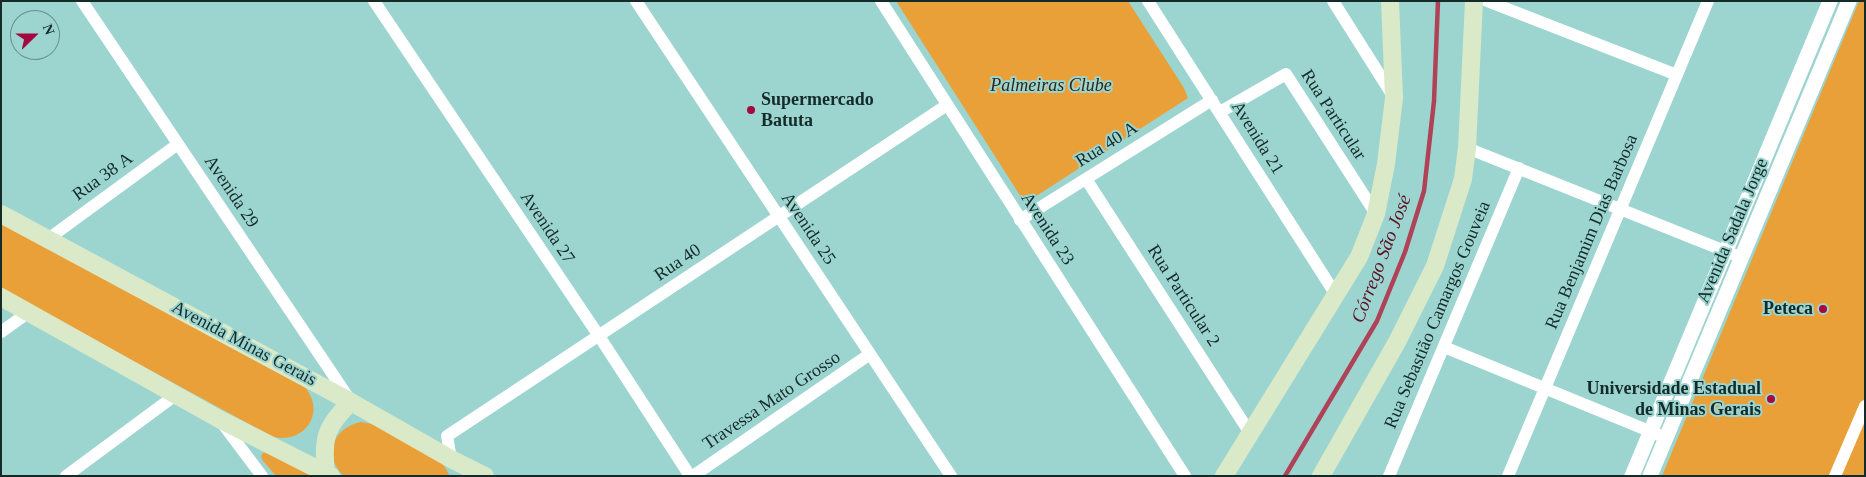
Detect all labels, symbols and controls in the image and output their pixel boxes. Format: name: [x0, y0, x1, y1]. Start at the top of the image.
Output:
north arrow: [10, 10, 60, 60]
text: N: [40, 22, 57, 37]
street label: Rua Particular: [1296, 66, 1370, 164]
park label: Palmeiras Clube: [990, 75, 1112, 97]
place label: Supermercado Batuta: [761, 89, 874, 132]
street label: Avenida 21: [1226, 97, 1288, 179]
marker: Supermercado Batuta: [745, 104, 757, 116]
street label: Rua 40 A: [1072, 118, 1142, 172]
street label: Rua Benjamim Dias Barbosa: [1541, 131, 1643, 333]
street label: Rua 38 A: [69, 148, 137, 206]
street label: Avenida 29: [199, 152, 263, 232]
street label: Avenida Sadala Jorge: [1693, 155, 1773, 307]
street label: Avenida 27: [515, 188, 579, 268]
street label: Avenida 25: [776, 189, 840, 269]
street label: Avenida 23: [1016, 189, 1078, 269]
water label: Córrego São José: [1347, 192, 1417, 326]
street label: Rua Sebastião Camargos Gouveia: [1380, 198, 1496, 432]
street label: Rua 40: [651, 240, 705, 286]
street label: Rua Particular 2: [1142, 241, 1224, 351]
street label: Avenida Minas Gerais: [168, 297, 320, 391]
place label: Peteca: [1763, 298, 1813, 320]
marker: Peteca: [1817, 303, 1829, 315]
street label: Travessa Mato Grosso: [699, 347, 845, 455]
place label: Universidade Estadual de Minas Gerais: [1586, 378, 1761, 420]
marker: Universidade Estadual de Minas Gerais: [1765, 393, 1777, 405]

